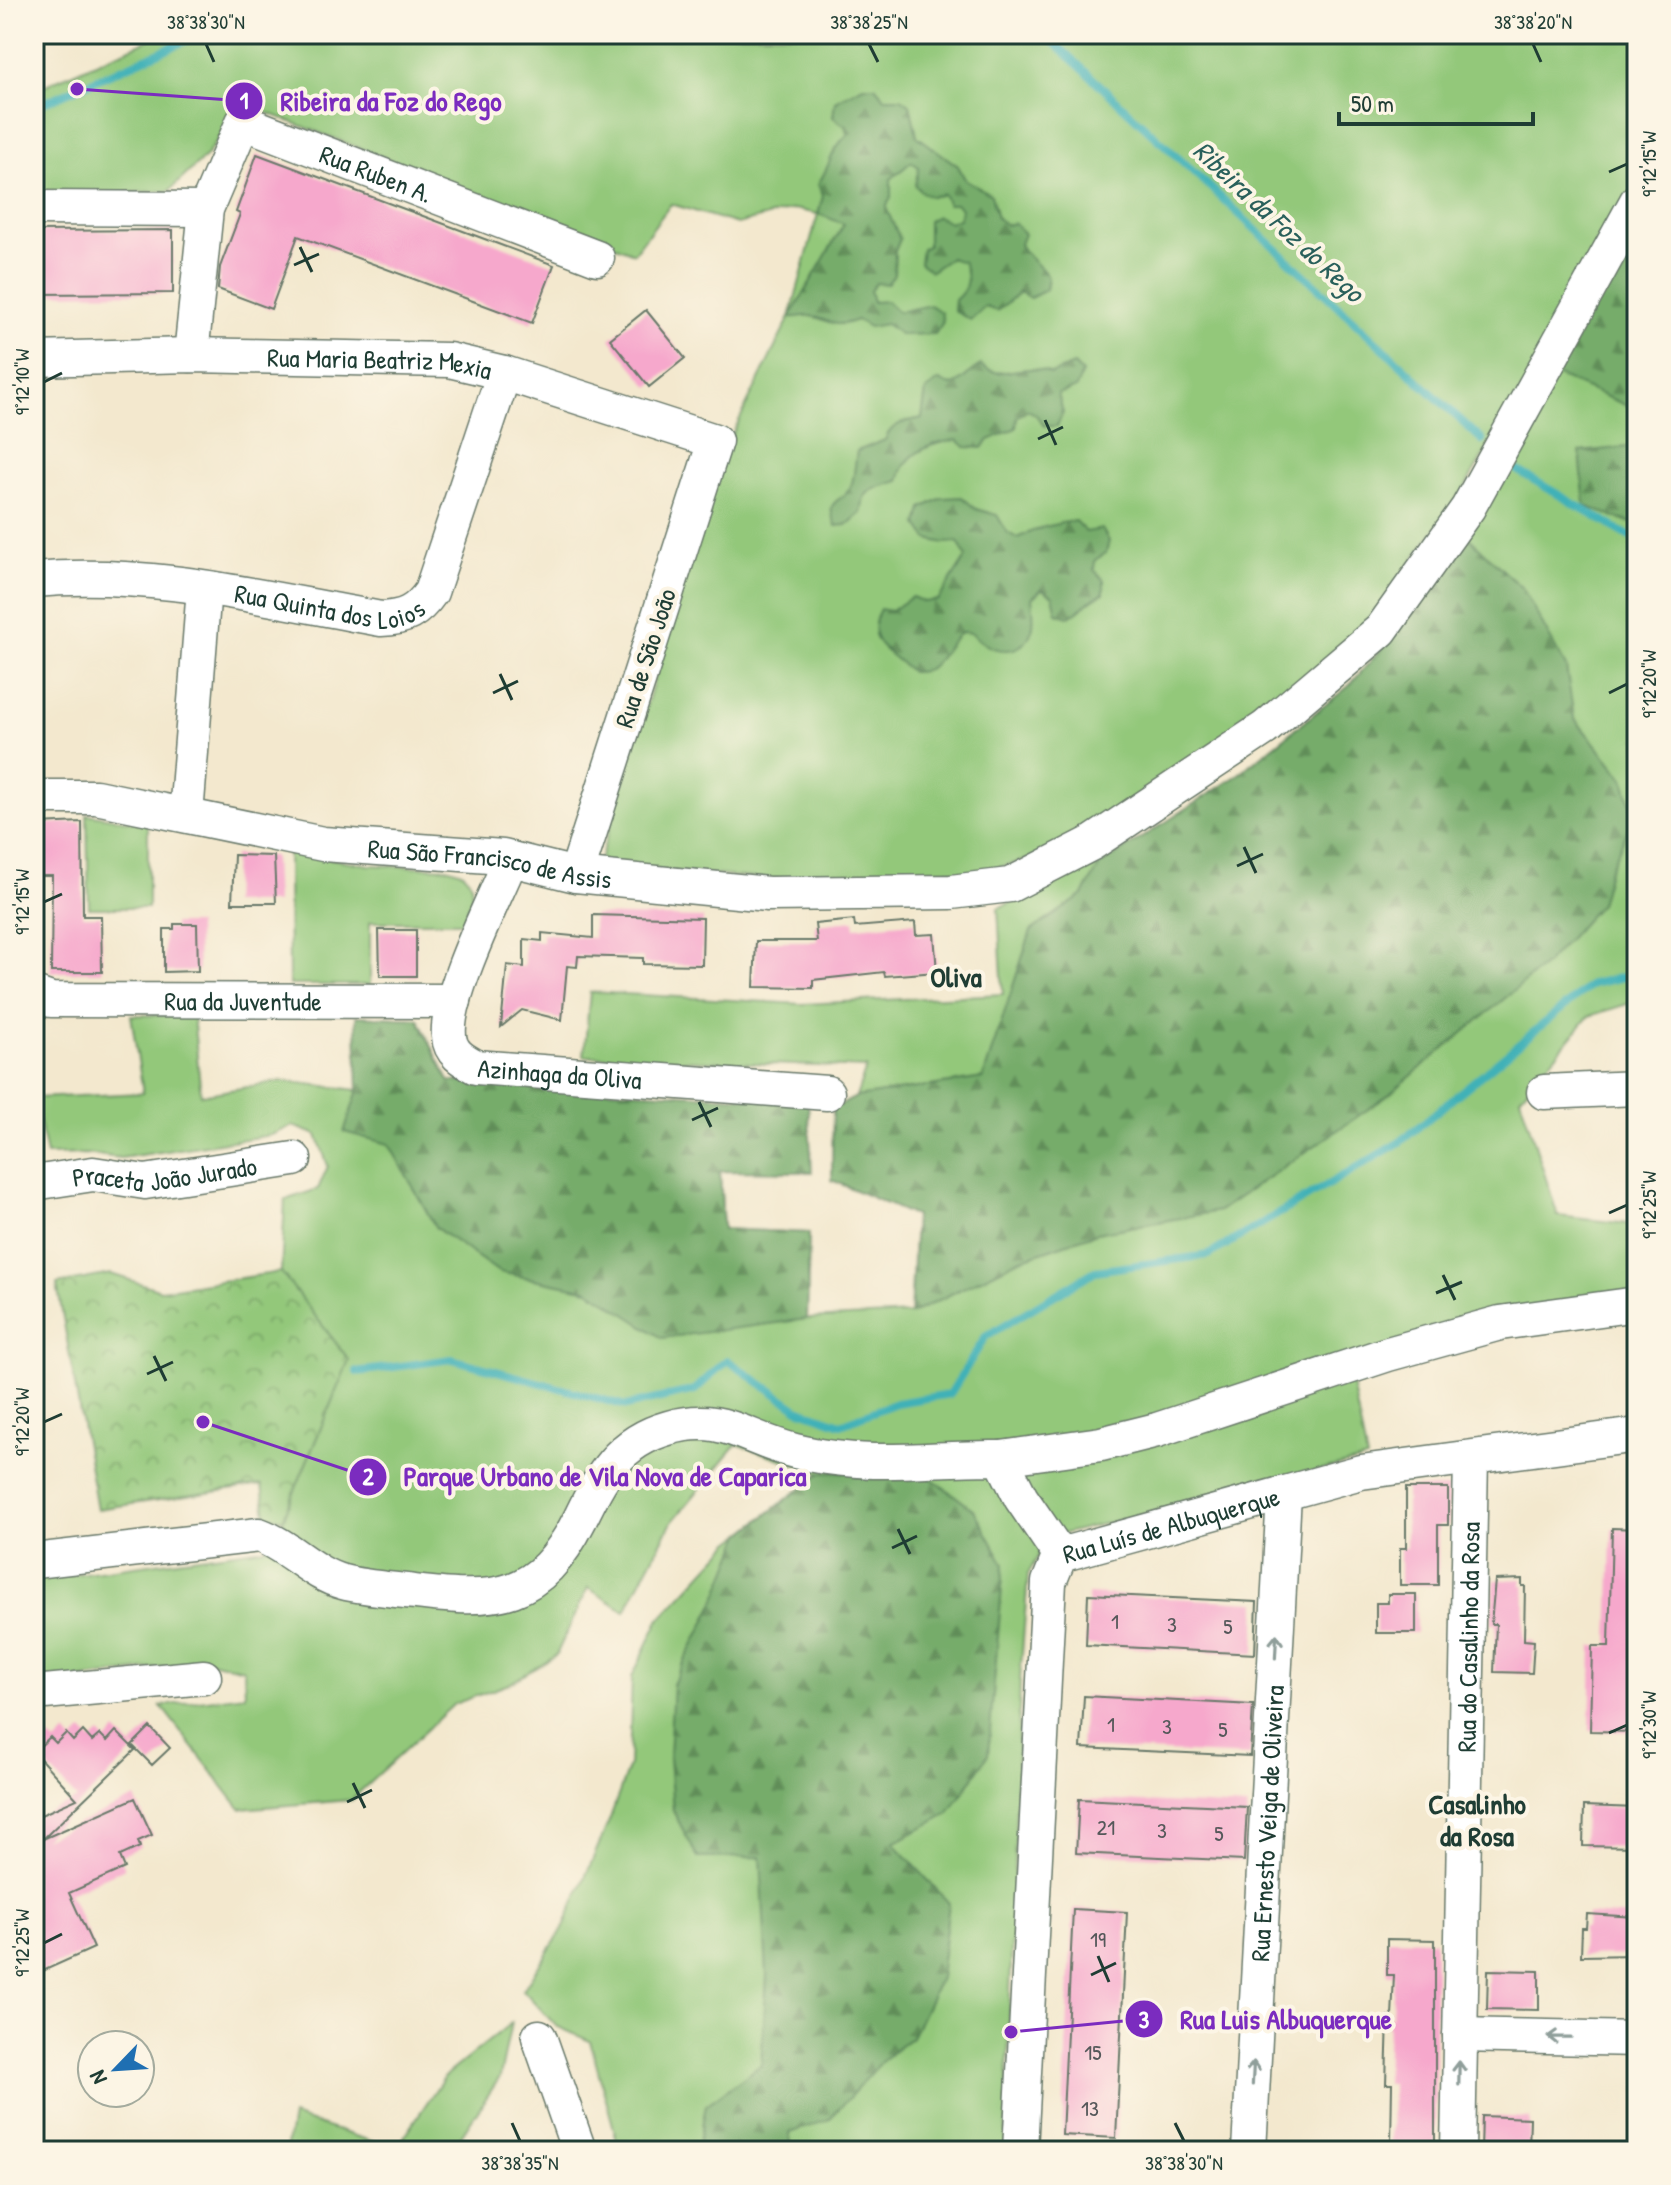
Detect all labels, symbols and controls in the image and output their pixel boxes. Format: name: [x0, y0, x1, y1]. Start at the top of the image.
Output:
text: 38°38'30"N: [167, 8, 245, 35]
text: 38°38'25"N: [830, 8, 908, 35]
text: 38°38'20"N: [1494, 8, 1572, 35]
callout: Ribeira da Foz do Rego: [224, 75, 517, 127]
scale bar: [1339, 76, 1533, 126]
text: Ribeira da Foz do Rego: [281, 82, 502, 121]
text: 1: [240, 84, 249, 116]
text: 50 m: [1351, 87, 1394, 119]
text: 9°12'15"W: [1635, 130, 1662, 197]
water label: Ribeira da Foz do Rego: [1185, 132, 1374, 311]
street label: Rua Ruben A.: [315, 136, 437, 211]
street label: Rua Maria Beatriz Mexia: [267, 339, 495, 387]
text: 9°12'10"W: [8, 348, 35, 415]
street label: Rua Quinta dos Loios: [232, 575, 432, 637]
street label: Rua de São João: [606, 584, 684, 732]
text: 9°12'20"W: [1635, 649, 1662, 718]
street label: Rua São Francisco de Assis: [367, 830, 613, 896]
text: 9°12'15"W: [8, 868, 35, 935]
district label: Oliva: [930, 958, 982, 996]
street label: Rua da Juventude: [164, 983, 322, 1018]
street label: Azinhaga da Oliva: [476, 1050, 643, 1097]
street label: Praceta João Jurado: [70, 1148, 259, 1199]
text: 9°12'25"W: [1635, 1170, 1662, 1239]
text: 9°12'20"W: [8, 1387, 35, 1456]
callout: Parque Urbano de Vila Nova de Caparica: [348, 1451, 823, 1503]
text: Parque Urbano de Vila Nova de Caparica: [404, 1457, 806, 1496]
text: 2: [362, 1460, 374, 1492]
street label: Rua Luís de Albuquerque: [1059, 1478, 1283, 1571]
street label: Rua do Casalinho da Rosa: [1448, 1522, 1487, 1753]
house number: 1: [1111, 1606, 1119, 1636]
house number: 3: [1167, 1609, 1177, 1639]
house number: 5: [1223, 1611, 1233, 1641]
one-way arrow: [1269, 1633, 1284, 1660]
street label: Rua Ernesto Veiga de Oliveira: [1242, 1684, 1291, 1962]
text: 9°12'30"W: [1635, 1690, 1662, 1759]
house number: 1: [1107, 1709, 1115, 1739]
house number: 3: [1162, 1711, 1172, 1741]
house number: 5: [1218, 1714, 1228, 1744]
district label: Casalinho da Rosa: [1428, 1785, 1526, 1855]
house number: 21: [1097, 1812, 1115, 1842]
house number: 3: [1157, 1815, 1167, 1845]
house number: 5: [1214, 1818, 1224, 1848]
text: 9°12'25"W: [8, 1908, 35, 1977]
house number: 19: [1090, 1924, 1106, 1954]
callout: Rua Luis Albuquerque: [1124, 1993, 1407, 2045]
text: Rua Luis Albuquerque: [1180, 2000, 1393, 2039]
text: 3: [1139, 2003, 1150, 2035]
north arrow: [76, 2029, 156, 2109]
one-way arrow: [1546, 2030, 1573, 2045]
house number: 15: [1084, 2037, 1102, 2067]
one-way arrow: [1246, 2060, 1261, 2087]
one-way arrow: [1452, 2060, 1467, 2087]
text: N: [82, 2066, 114, 2089]
house number: 13: [1081, 2093, 1099, 2123]
text: 38°38'35"N: [481, 2149, 559, 2176]
text: 38°38'30"N: [1145, 2149, 1223, 2176]

